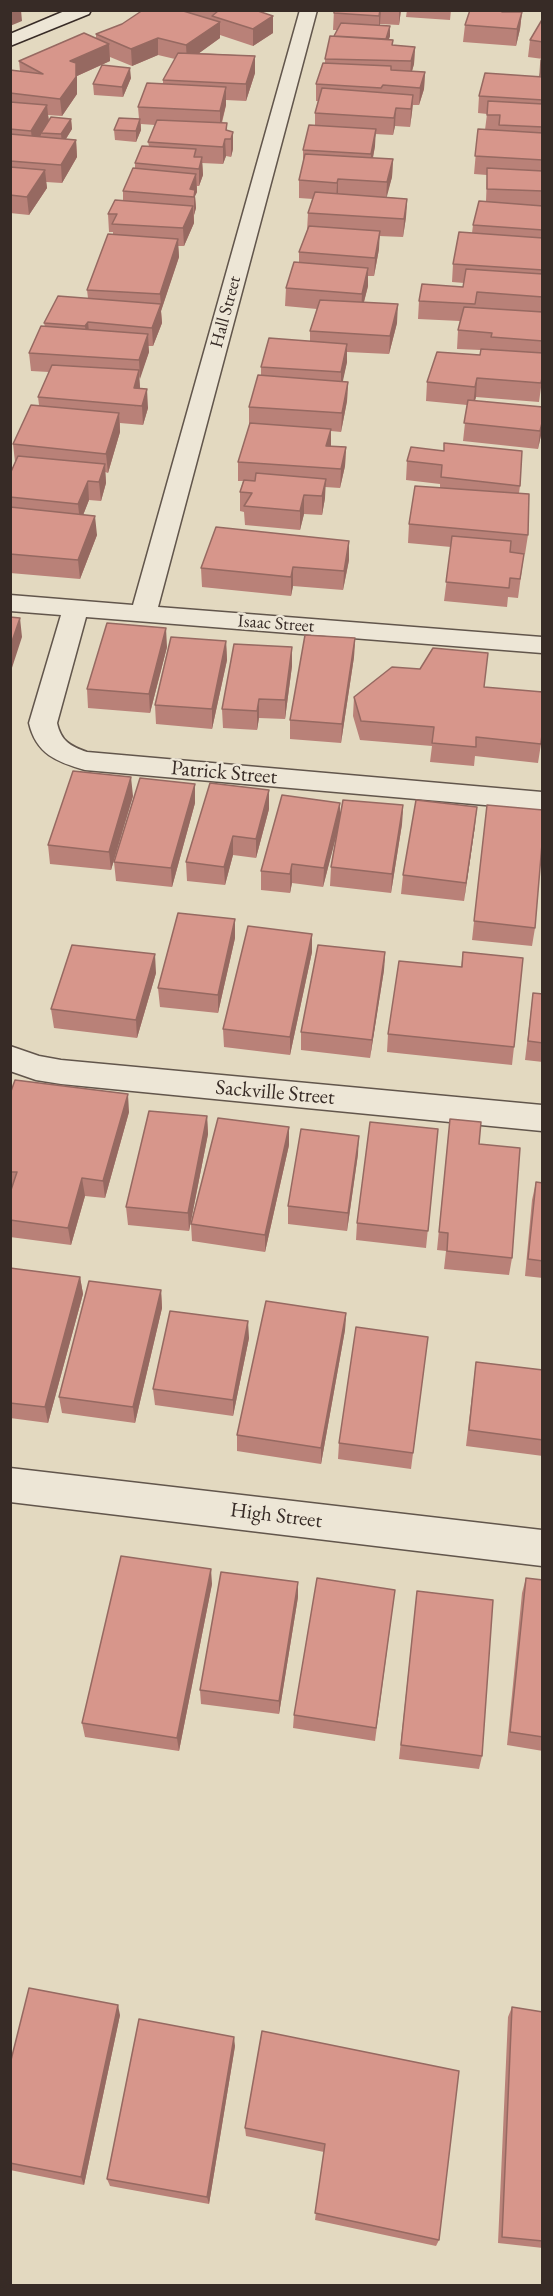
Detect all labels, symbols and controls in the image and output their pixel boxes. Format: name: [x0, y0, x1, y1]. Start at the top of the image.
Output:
street label: Hall Street: [206, 274, 246, 350]
street label: Isaac Street: [237, 611, 315, 637]
street label: Patrick Street: [170, 756, 278, 790]
street label: Sackville Street: [214, 1075, 336, 1111]
street label: High Street: [229, 1498, 323, 1534]

